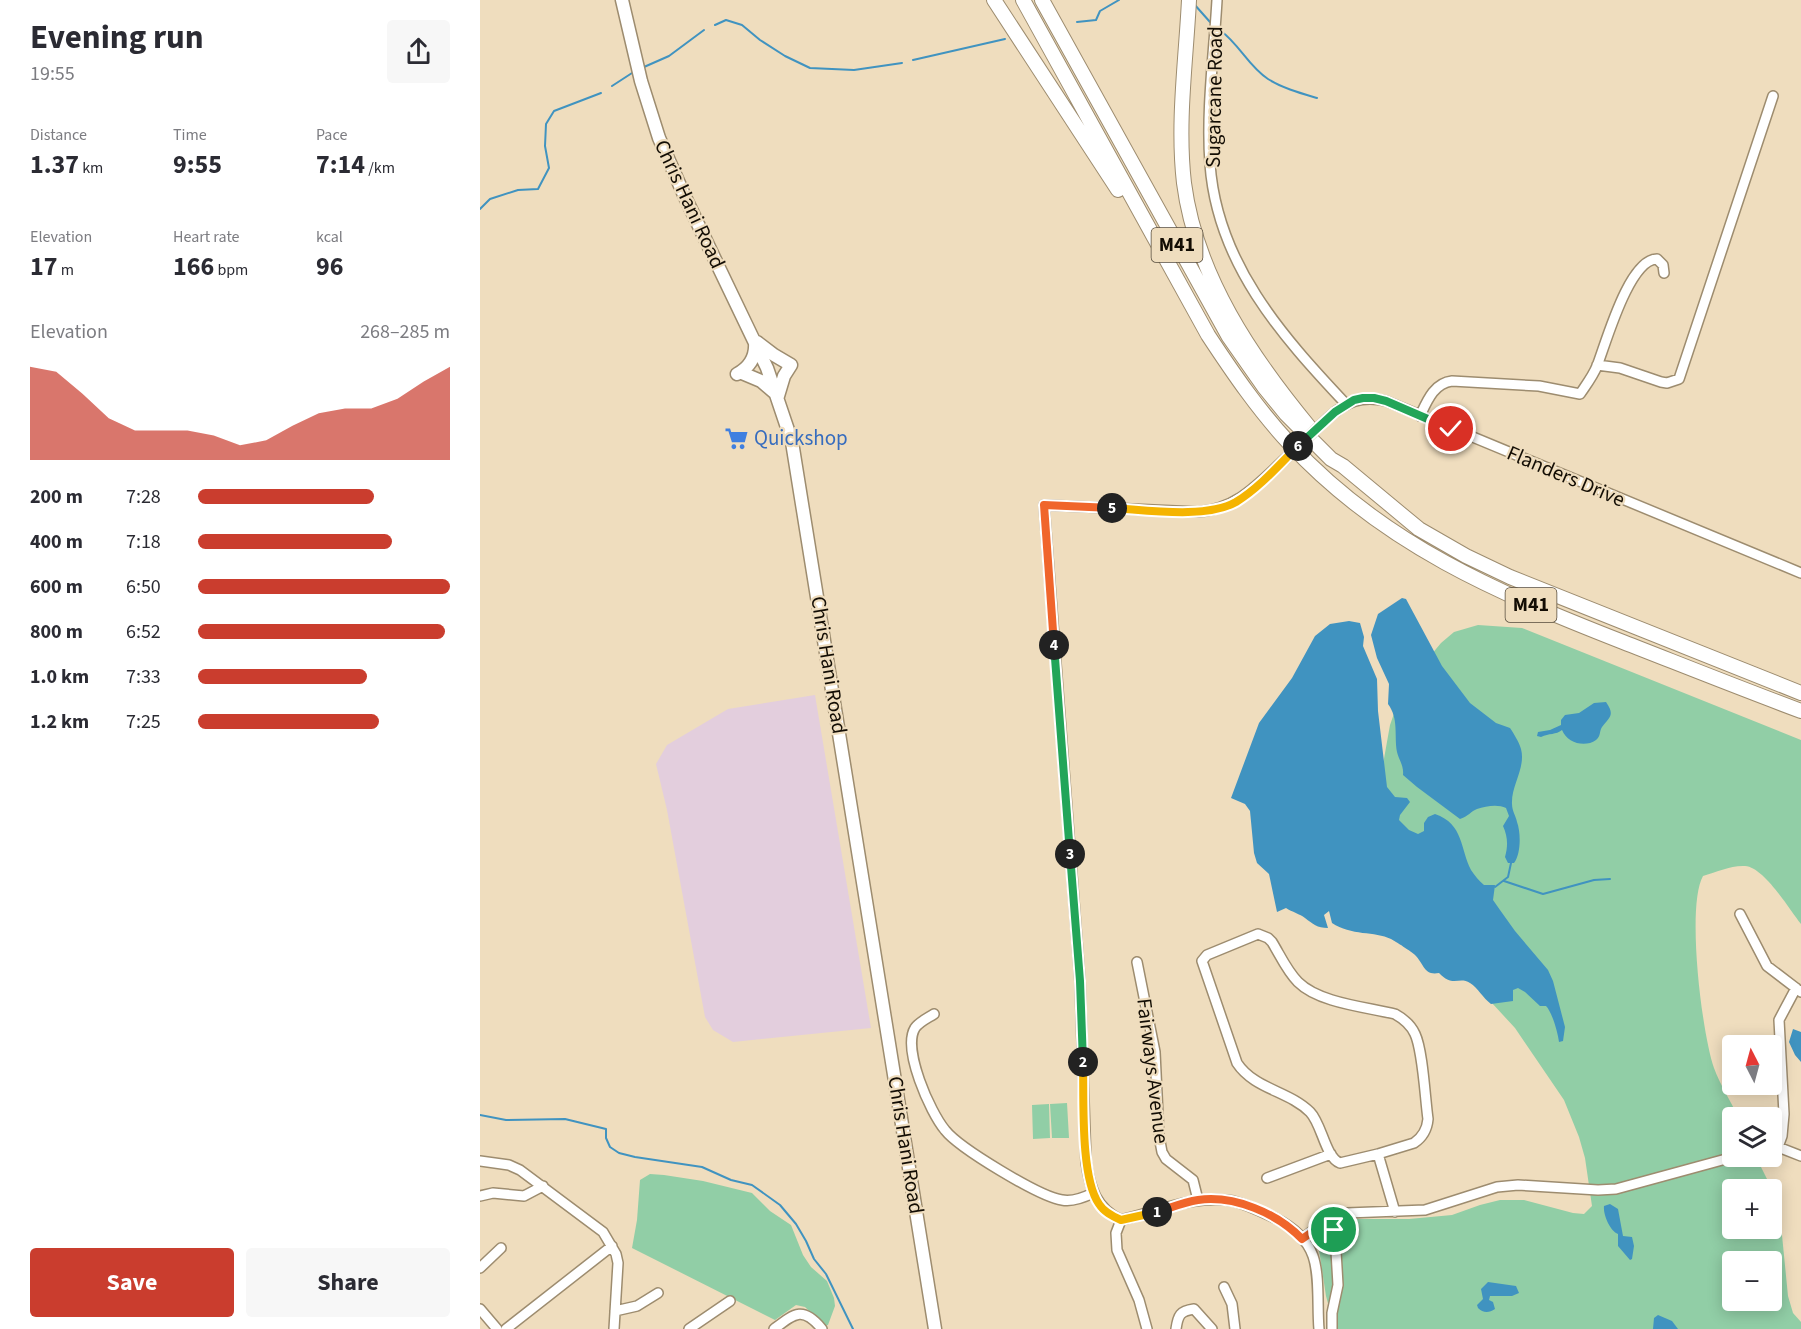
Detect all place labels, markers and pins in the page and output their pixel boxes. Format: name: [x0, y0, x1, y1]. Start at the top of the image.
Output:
pin: [1425, 403, 1476, 454]
place label: Quickshop: [754, 423, 848, 453]
supermarket icon: Quickshop: [723, 425, 749, 451]
pin: 6: [1283, 431, 1313, 461]
pin: 5: [1097, 493, 1127, 523]
pin: 4: [1039, 630, 1069, 660]
pin: 3: [1055, 839, 1085, 869]
pin: 2: [1068, 1047, 1098, 1077]
pin: 1: [1142, 1197, 1172, 1227]
pin: [1308, 1204, 1359, 1255]

